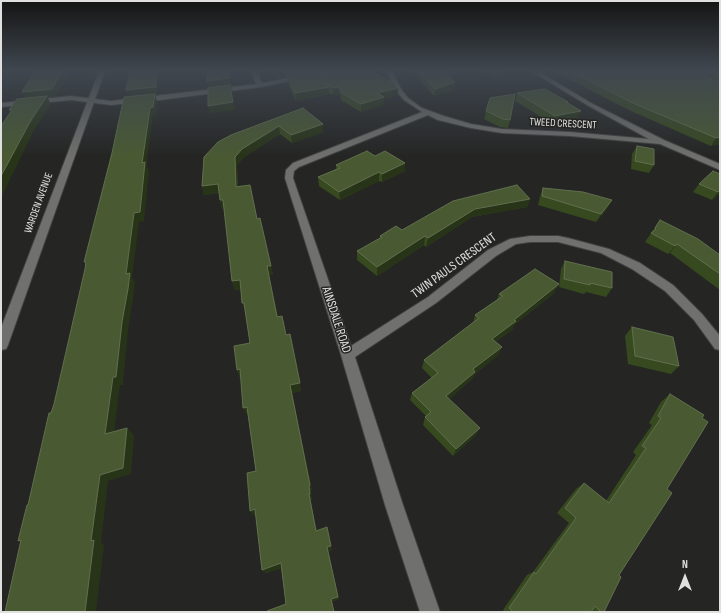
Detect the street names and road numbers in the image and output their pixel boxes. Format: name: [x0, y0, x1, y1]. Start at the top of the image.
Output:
street label: TWEED CRESCENT: [529, 116, 597, 132]
street label: WARDEN AVENUE: [22, 171, 56, 235]
street label: TWIN PAULS CRESCENT: [408, 230, 500, 302]
street label: AINSDALE ROAD: [318, 285, 354, 355]

